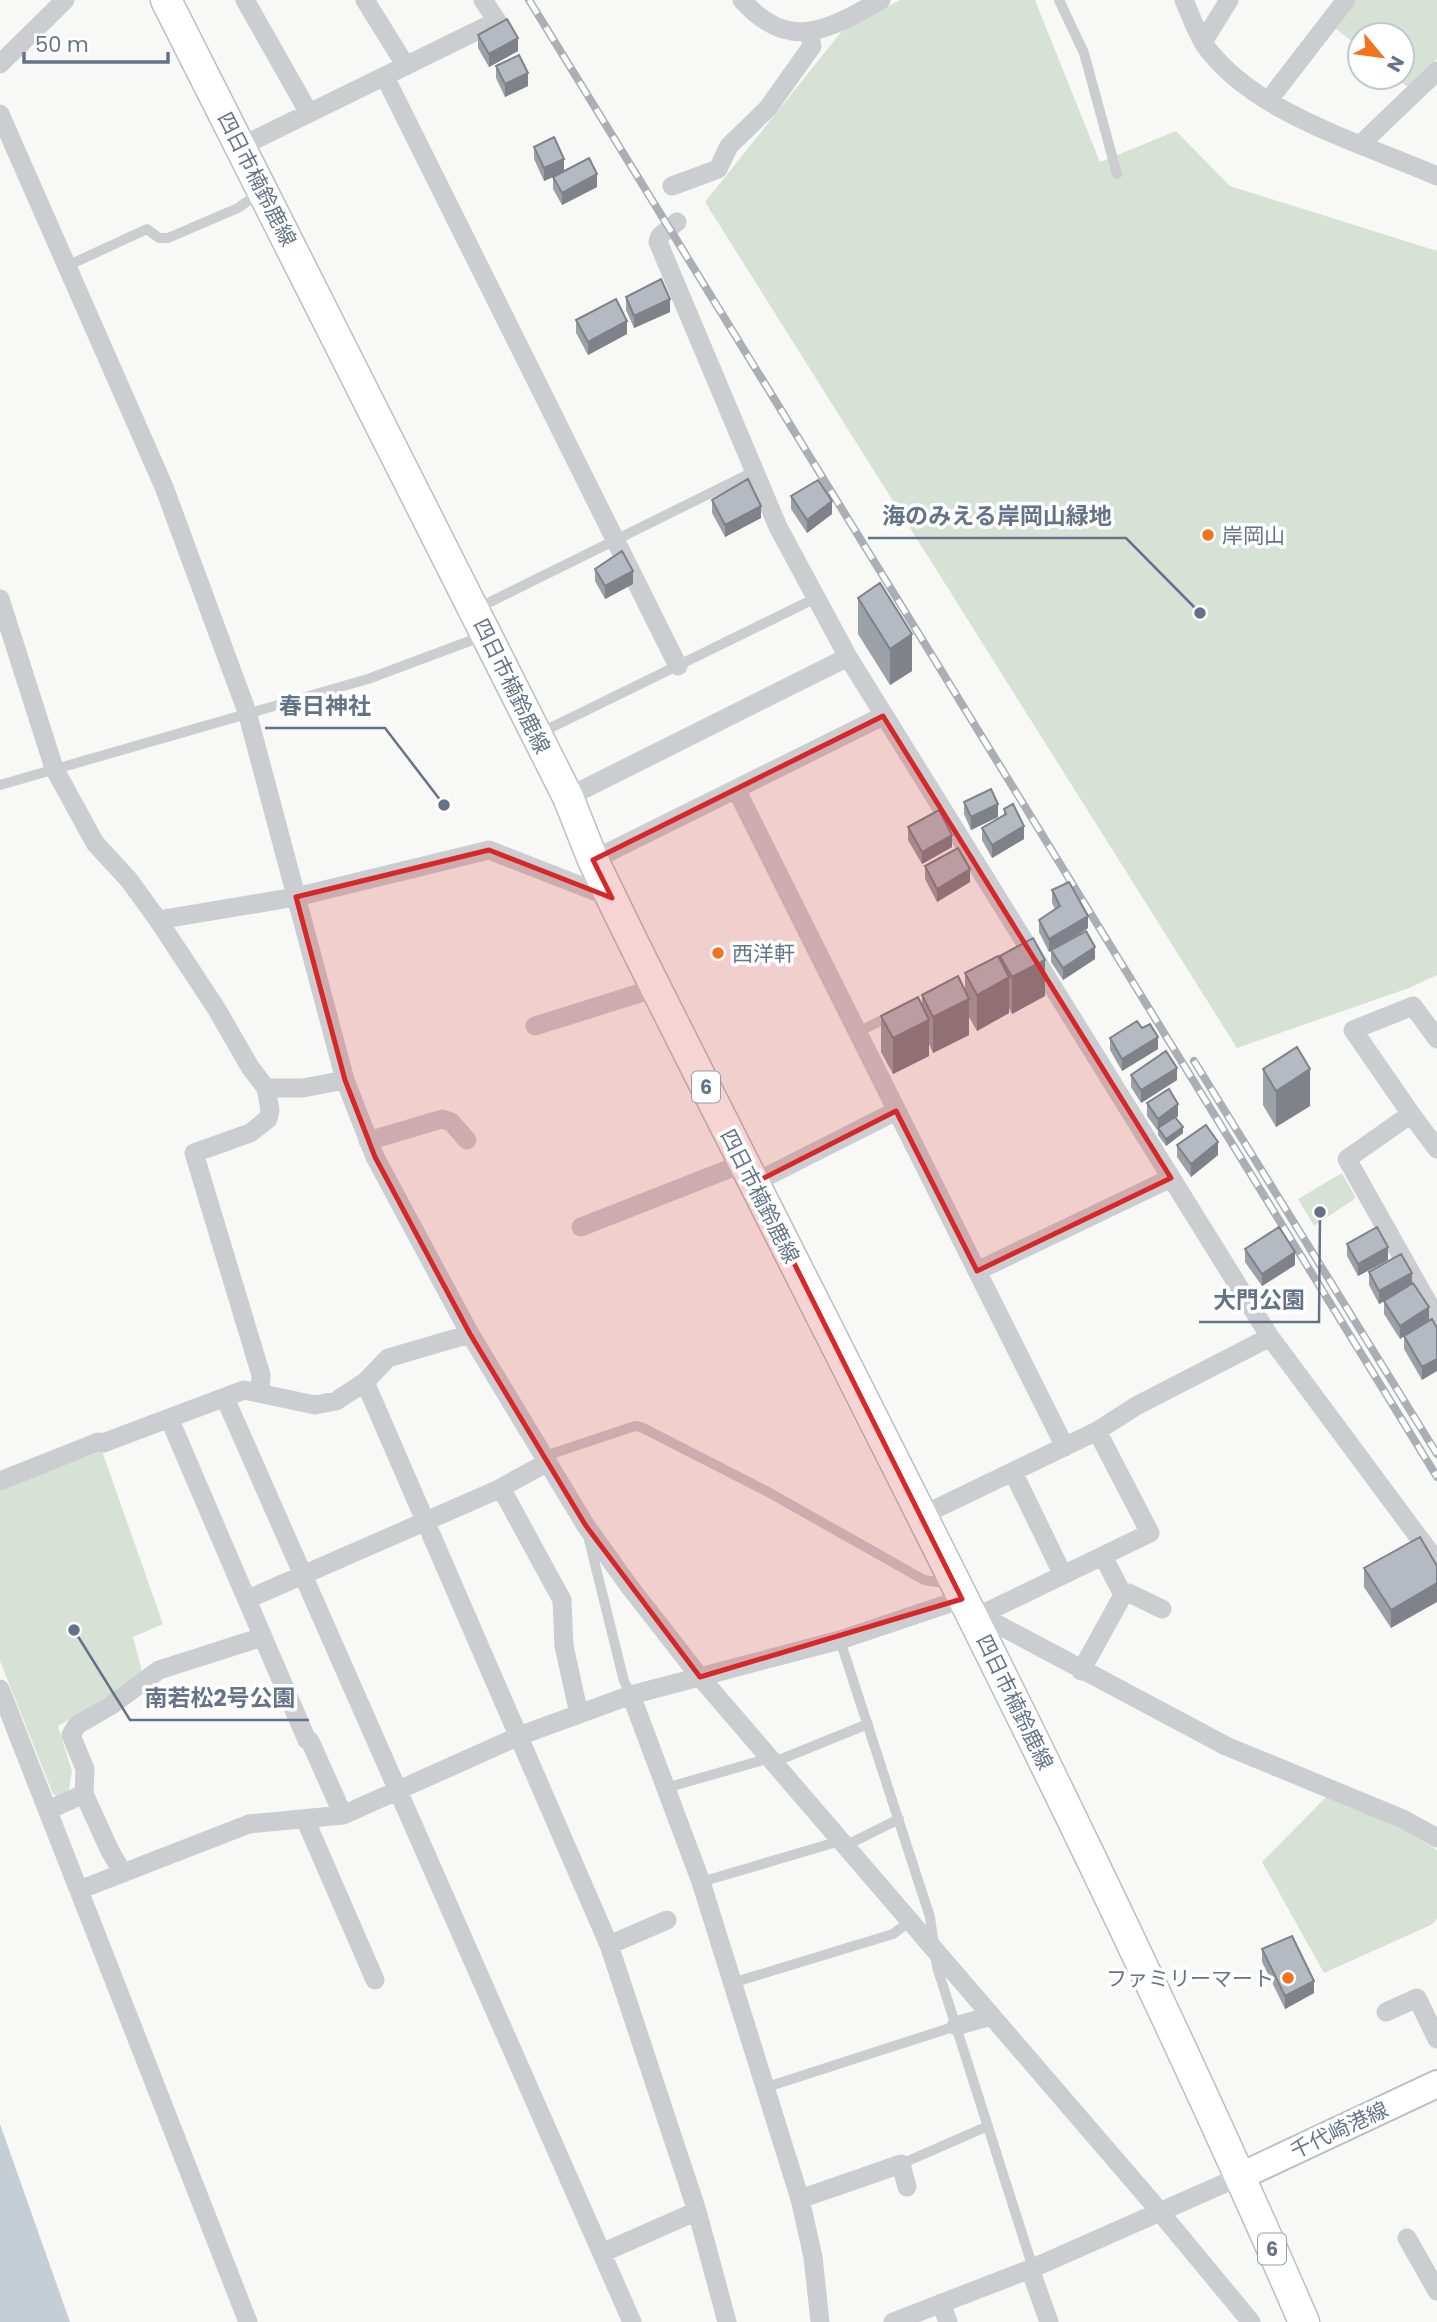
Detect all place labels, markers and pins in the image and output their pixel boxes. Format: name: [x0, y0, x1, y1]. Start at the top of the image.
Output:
callout: 海のみえる岸岡山緑地: [868, 494, 1126, 538]
place label: 岸岡山: [1222, 521, 1285, 550]
marker: 岸岡山: [1200, 527, 1216, 543]
callout: 春日神社: [265, 684, 385, 728]
place label: 西洋軒: [732, 939, 795, 968]
marker: 西洋軒: [710, 945, 726, 961]
callout: 大門公園: [1199, 1278, 1319, 1322]
callout: 南若松2号公園: [130, 1676, 309, 1720]
place label: ファミリーマート: [1106, 1964, 1274, 1993]
marker: ファミリーマート: [1280, 1970, 1296, 1986]

